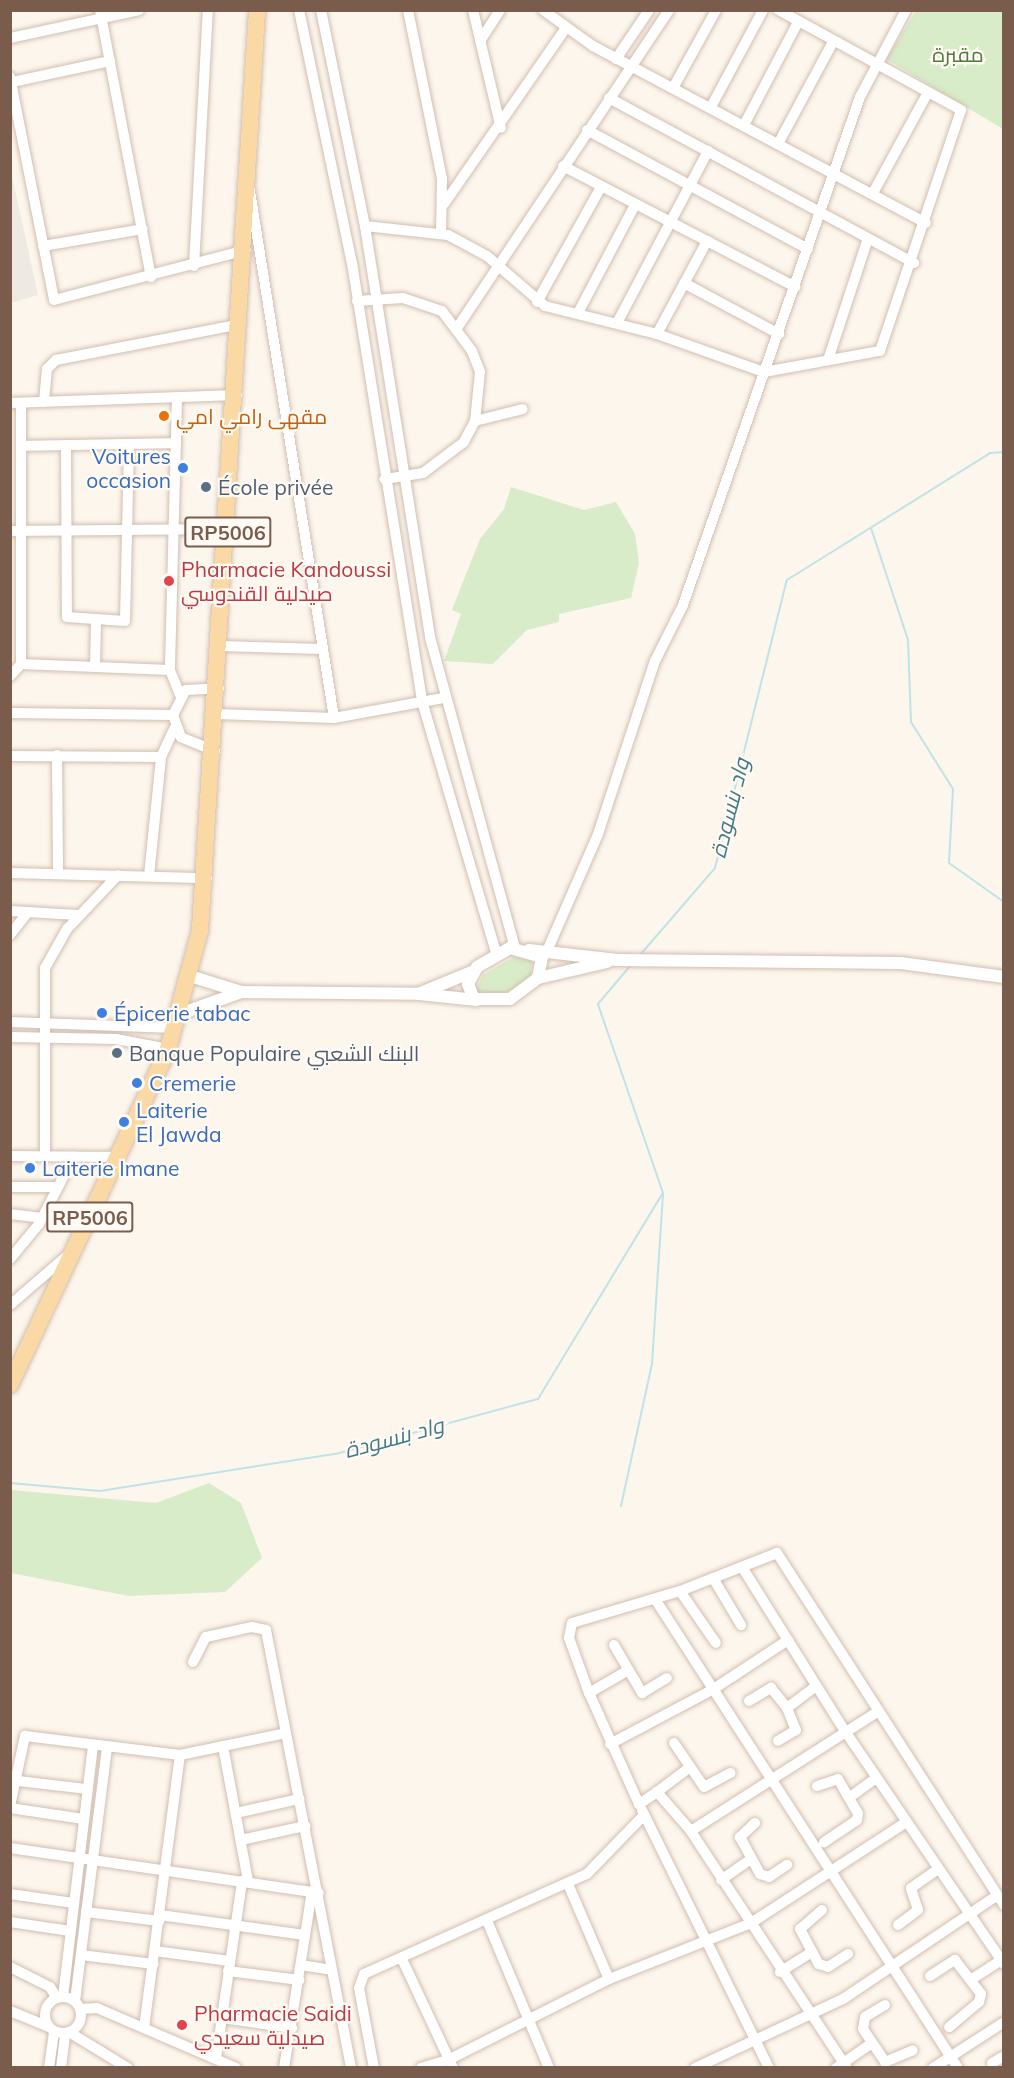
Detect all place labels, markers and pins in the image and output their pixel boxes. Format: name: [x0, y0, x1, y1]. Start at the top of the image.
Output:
place label: مقهى رامي امي: [176, 403, 327, 429]
marker: مقهى رامي امي: [157, 409, 171, 423]
place label: Voitures occasion: [86, 443, 171, 493]
marker: Voitures occasion: [176, 461, 190, 475]
place label: École privée: [218, 474, 333, 500]
marker: École privée: [199, 480, 213, 494]
place label: Pharmacie Kandoussi صيدلية القندوسي: [181, 556, 391, 606]
marker: Pharmacie Kandoussi صيدلية القندوسي: [162, 574, 176, 588]
place label: Épicerie tabac: [114, 1000, 251, 1026]
marker: Épicerie tabac: [95, 1006, 109, 1020]
place label: Banque Populaire البنك الشعبي: [129, 1040, 419, 1066]
marker: Banque Populaire البنك الشعبي: [110, 1046, 124, 1060]
place label: Cremerie: [149, 1070, 236, 1096]
marker: Cremerie: [130, 1076, 144, 1090]
place label: Laiterie El Jawda: [136, 1097, 222, 1147]
marker: Laiterie El Jawda: [117, 1115, 131, 1129]
place label: Laiterie Imane: [42, 1155, 179, 1181]
marker: Laiterie Imane: [23, 1161, 37, 1175]
place label: Pharmacie Saidi صيدلية سعيدي: [194, 2000, 352, 2050]
marker: Pharmacie Saidi صيدلية سعيدي: [175, 2018, 189, 2032]

